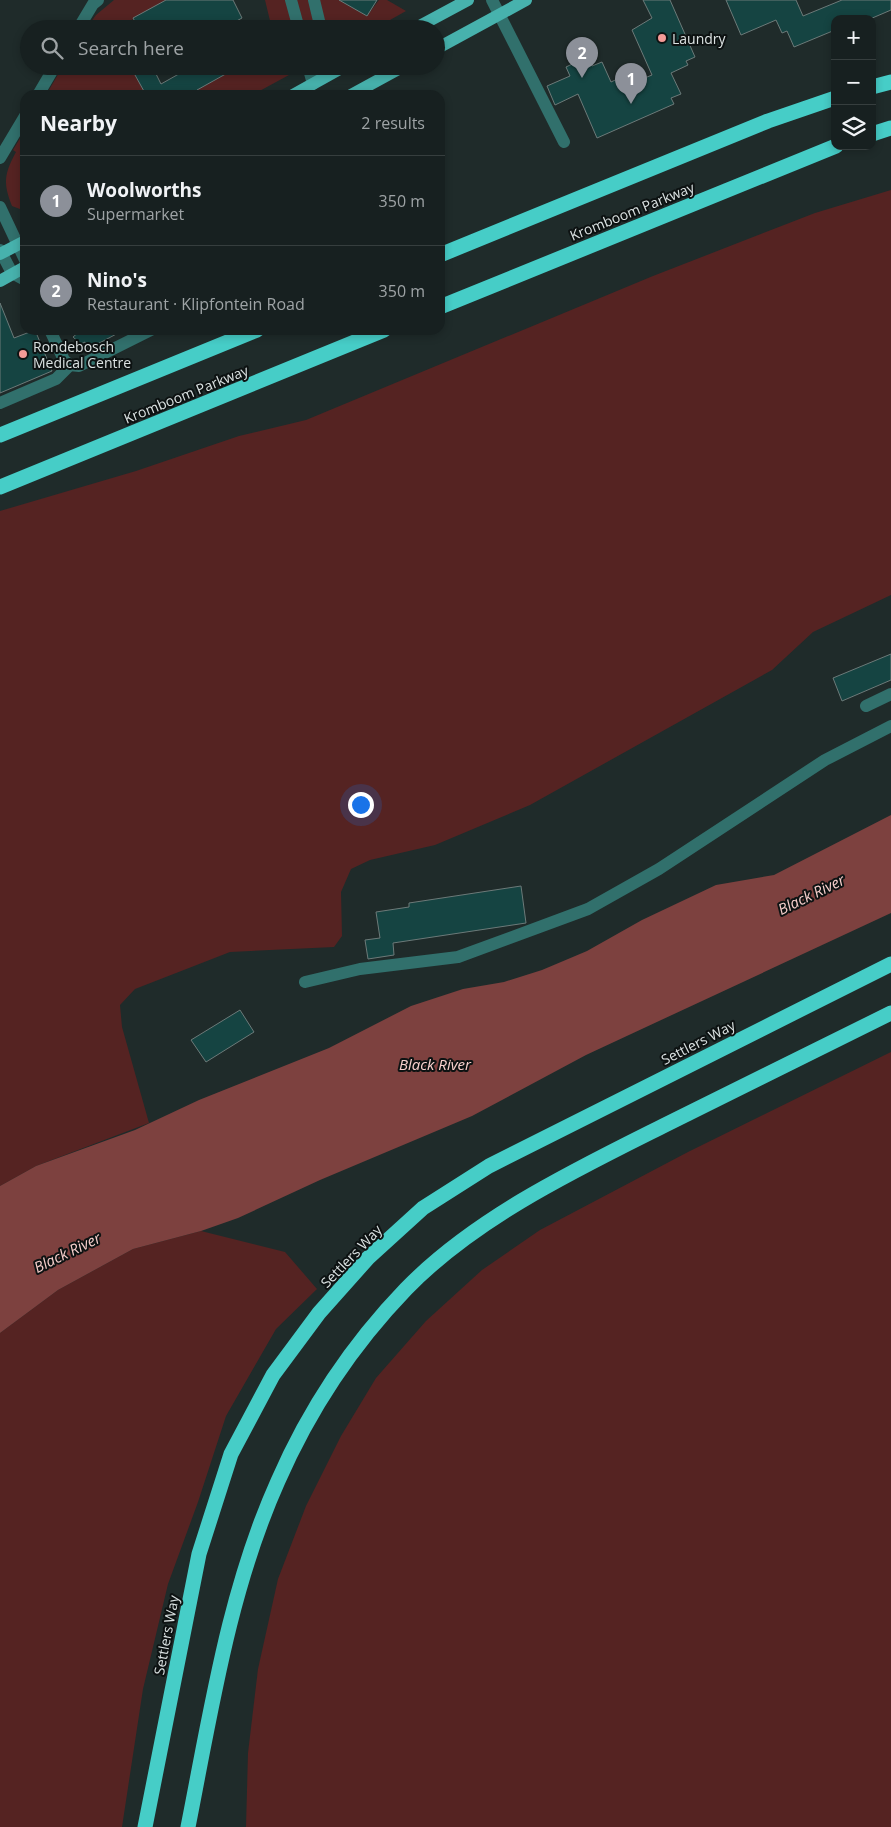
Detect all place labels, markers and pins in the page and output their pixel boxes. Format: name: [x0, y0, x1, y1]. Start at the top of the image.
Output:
place label: Laundry: [672, 29, 727, 48]
marker: Laundry: [656, 32, 668, 44]
pin: 2: [566, 37, 598, 78]
pin: 1: [615, 63, 647, 104]
place label: Rondebosch Medical Centre: [33, 337, 131, 372]
marker: Rondebosch Medical Centre: [17, 348, 29, 360]

